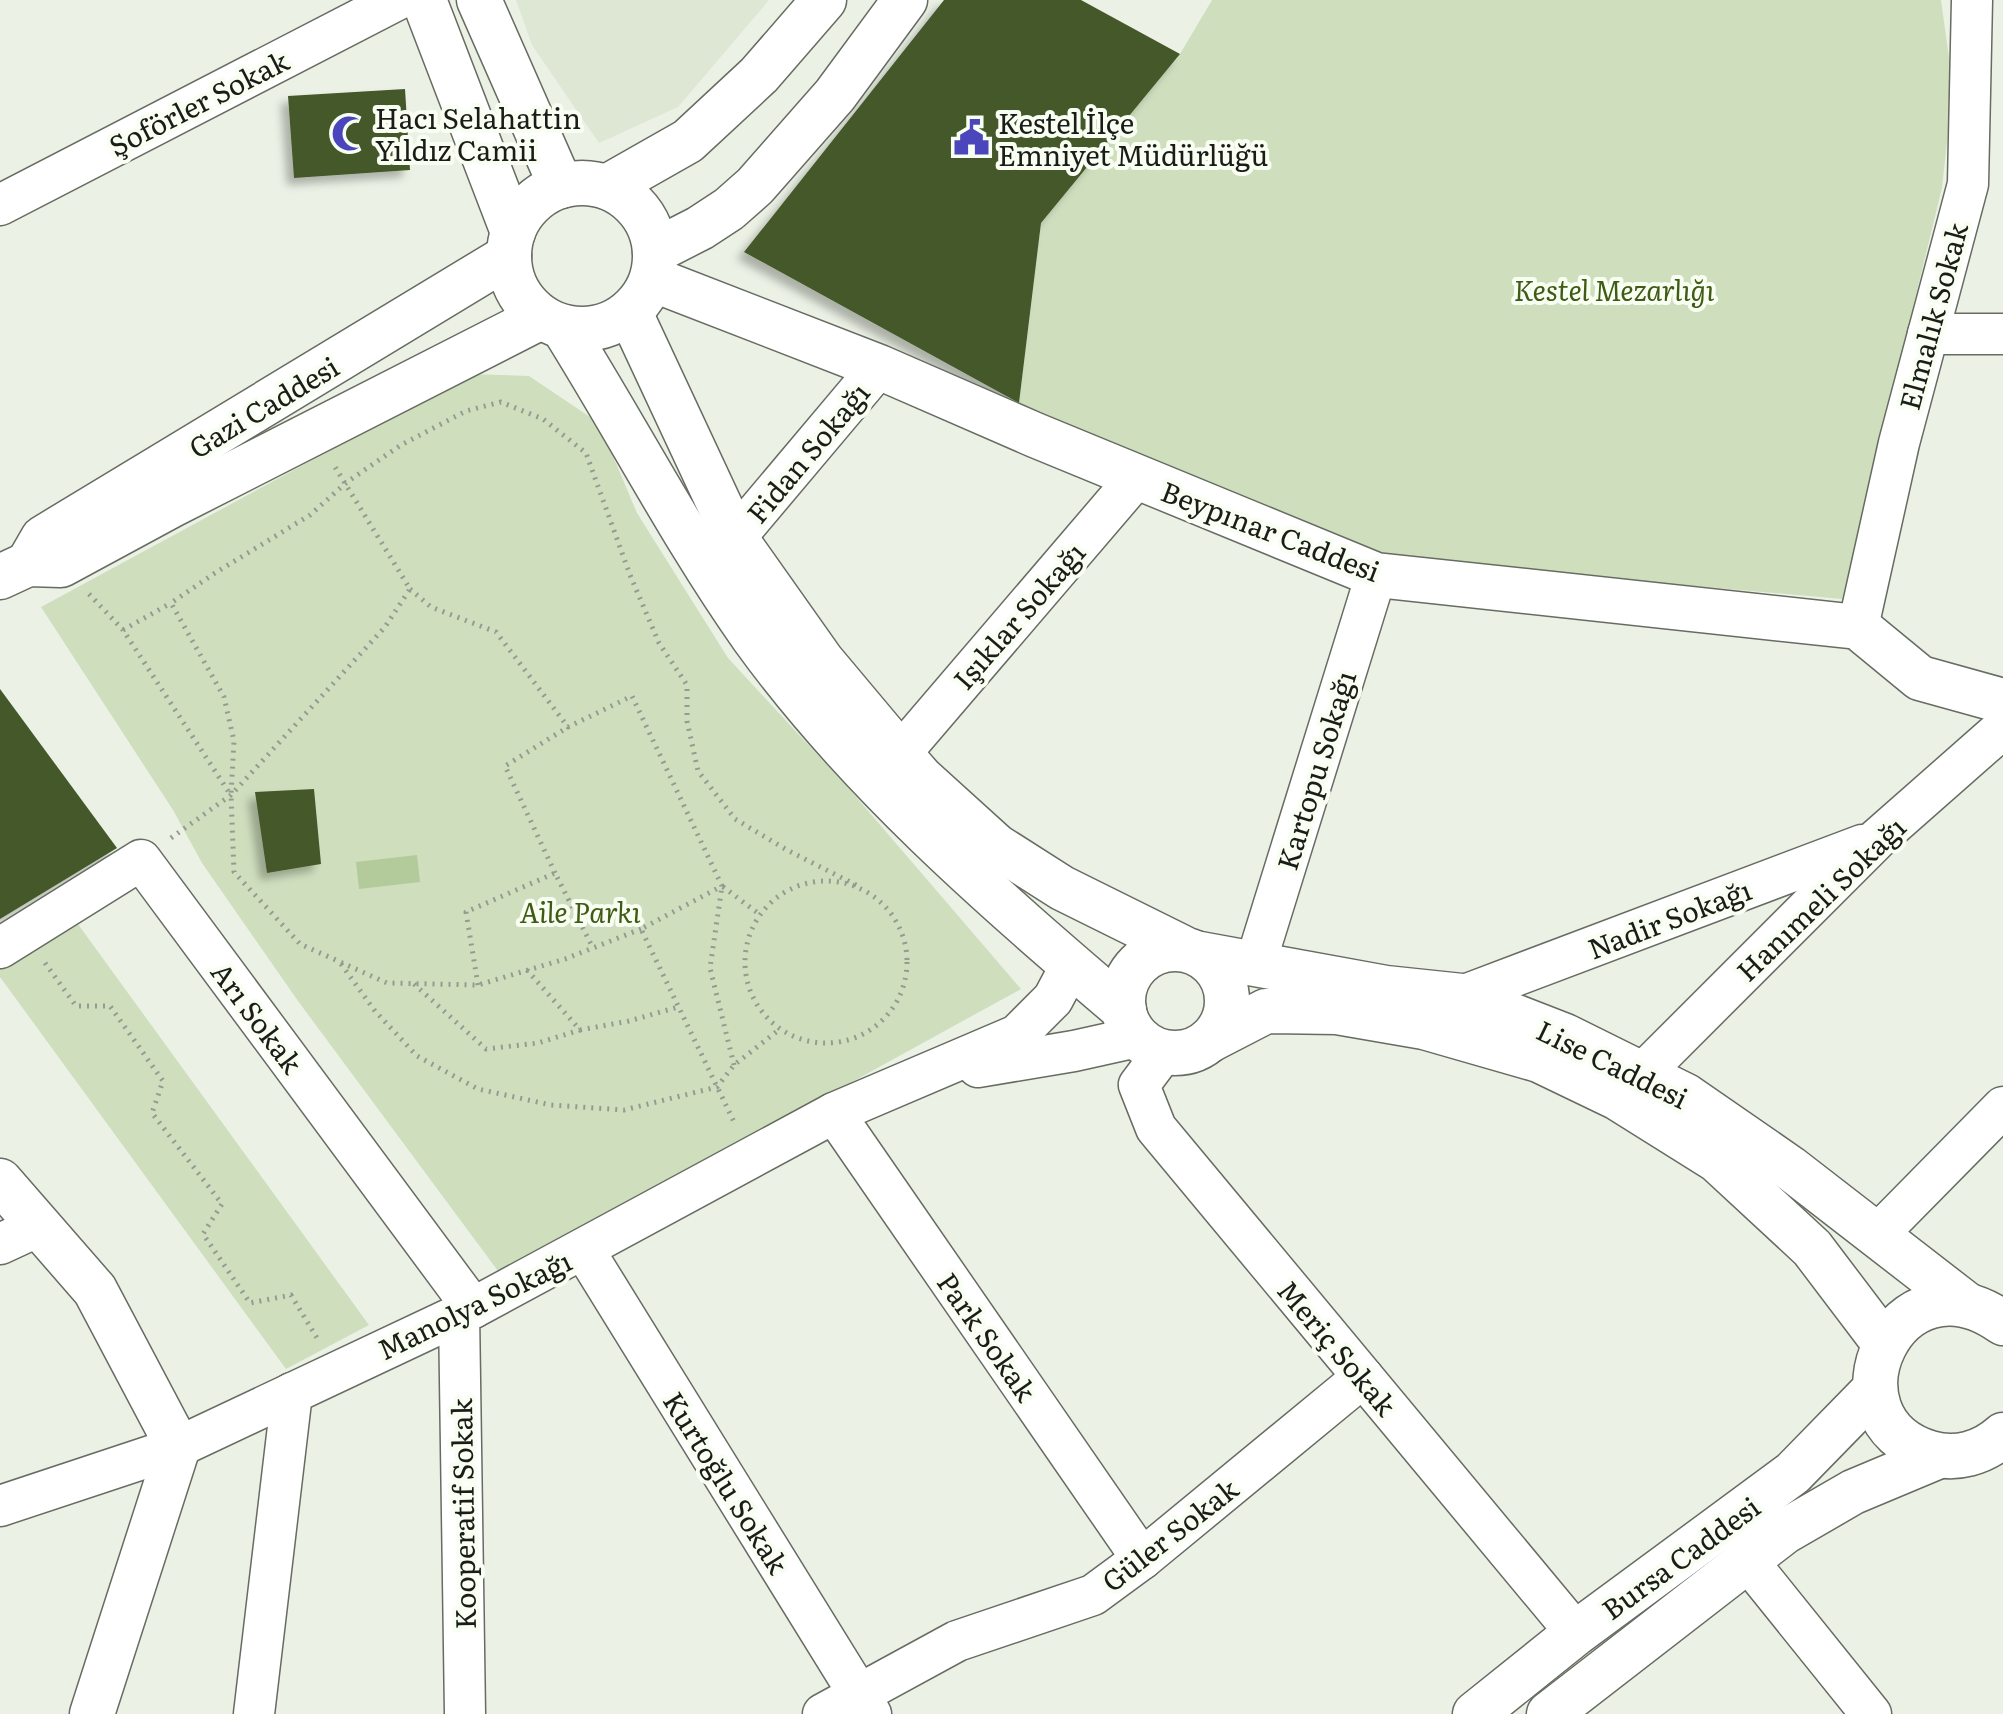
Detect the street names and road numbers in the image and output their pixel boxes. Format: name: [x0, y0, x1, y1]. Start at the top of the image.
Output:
street label: Şoförler Sokak: [101, 38, 296, 165]
street label: Elmalık Sokak: [1887, 217, 1977, 414]
street label: Gazi Caddesi: [180, 345, 346, 467]
street label: Fidan Sokağı: [736, 372, 878, 532]
street label: Beypınar Caddesi: [1156, 469, 1386, 591]
street label: Işıklar Sokağı: [942, 532, 1094, 698]
street label: Kartopu Sokağı: [1265, 665, 1365, 875]
street label: Hanımeli Sokağı: [1726, 806, 1914, 990]
street label: Nadir Sokağı: [1581, 868, 1757, 968]
street label: Arı Sokak: [202, 952, 314, 1082]
street label: Lise Caddesi: [1530, 1008, 1696, 1118]
street label: Manolya Sokağı: [370, 1239, 578, 1369]
street label: Park Sokak: [928, 1263, 1048, 1410]
street label: Meriç Sokak: [1269, 1270, 1408, 1425]
street label: Kurtoğlu Sokak: [654, 1383, 800, 1582]
street label: Kooperatif Sokak: [439, 1397, 485, 1630]
street label: Güler Sokak: [1092, 1467, 1247, 1601]
street label: Bursa Caddesi: [1592, 1485, 1768, 1629]

